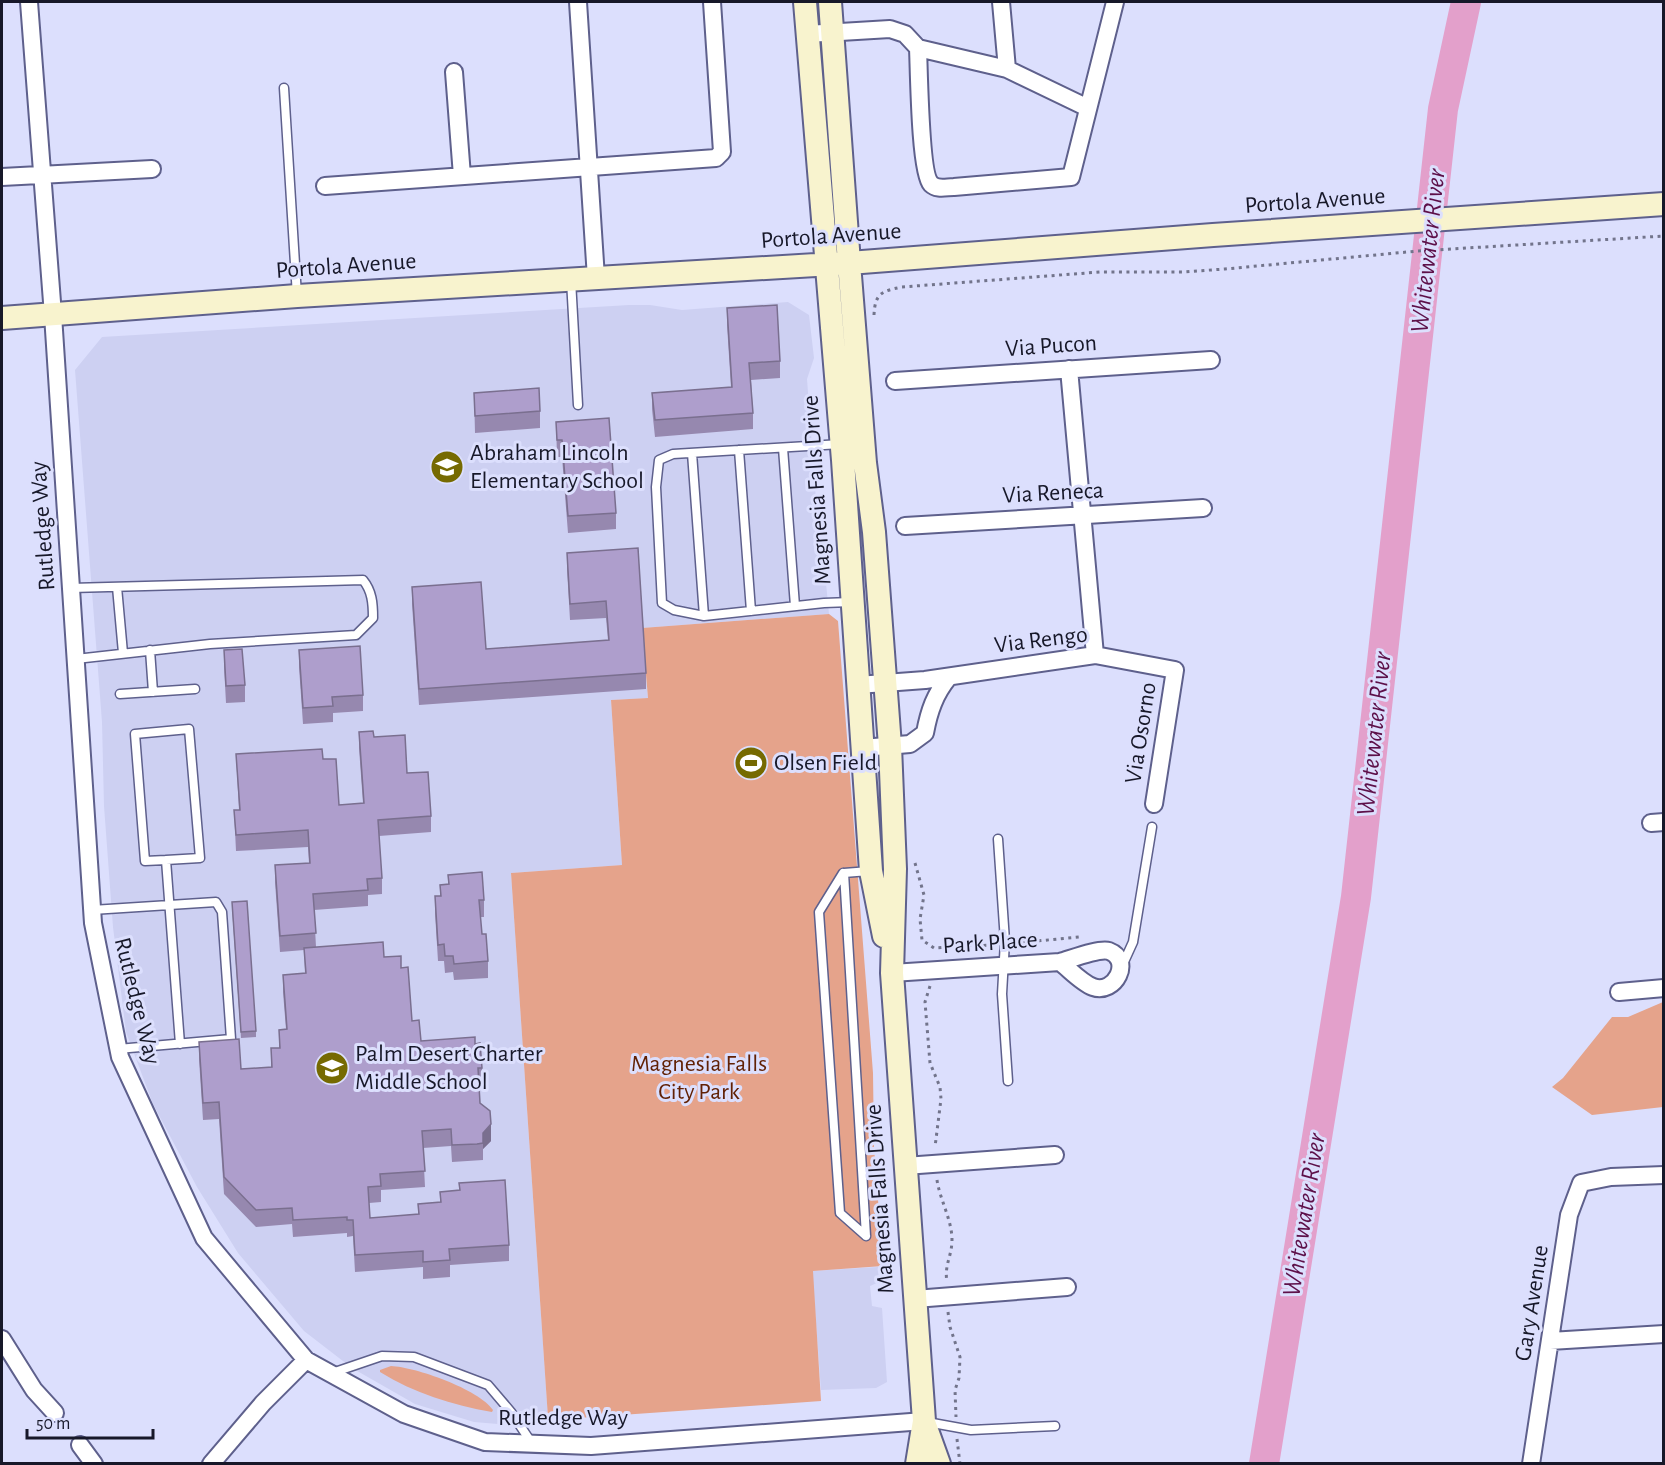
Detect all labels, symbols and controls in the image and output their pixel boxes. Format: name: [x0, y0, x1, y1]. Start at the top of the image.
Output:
water label: Whitewater River: [1406, 166, 1450, 334]
street label: Portola Avenue: [1244, 184, 1386, 218]
street label: Portola Avenue: [760, 219, 902, 253]
street label: Portola Avenue: [275, 249, 417, 283]
street label: Via Pucon: [1004, 331, 1098, 361]
street label: Magnesia Falls Drive: [798, 394, 836, 586]
place label: Abraham Lincoln Elementary School: [470, 441, 644, 493]
school or university icon: Abraham Lincoln Elementary School: [429, 449, 465, 485]
street label: Rutledge Way: [26, 460, 60, 592]
street label: Via Reneca: [1002, 478, 1104, 508]
street label: Via Rengo: [993, 622, 1089, 658]
water label: Whitewater River: [1352, 649, 1396, 817]
street label: Via Osorno: [1121, 681, 1161, 785]
sports icon: Olsen Field: [733, 745, 769, 781]
place label: Olsen Field: [774, 751, 877, 775]
street label: Park Place: [942, 928, 1038, 958]
street label: Rutledge Way: [110, 935, 164, 1067]
place label: Palm Desert Charter Middle School: [355, 1042, 543, 1094]
school or university icon: Palm Desert Charter Middle School: [314, 1050, 350, 1086]
park label: Magnesia Falls City Park: [631, 1052, 767, 1104]
street label: Magnesia Falls Drive: [861, 1103, 899, 1295]
water label: Whitewater River: [1278, 1130, 1330, 1298]
street label: Gary Avenue: [1511, 1243, 1553, 1363]
scale bar: [27, 1402, 153, 1440]
street label: Rutledge Way: [498, 1406, 628, 1430]
text: 50 m: [36, 1415, 70, 1433]

